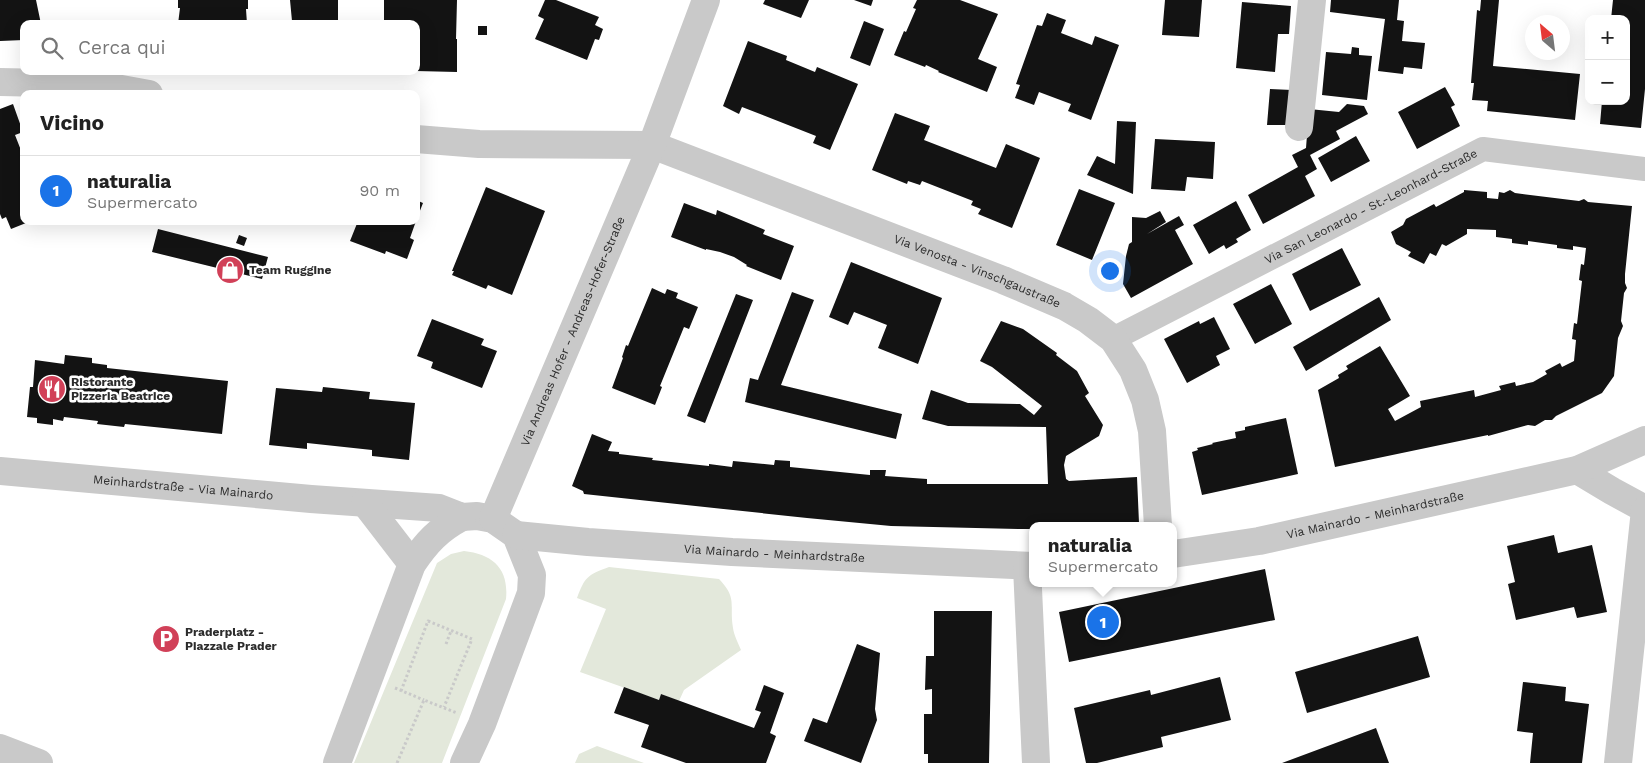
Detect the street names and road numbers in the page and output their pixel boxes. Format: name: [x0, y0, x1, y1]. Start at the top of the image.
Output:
street label: Via San Leonardo - St.-Leonhard-Straße: [1262, 146, 1480, 267]
street label: Via Andreas Hofer - Andreas-Hofer-Straße: [518, 214, 628, 448]
street label: Via Venosta - Vinschgaustraße: [892, 232, 1063, 311]
street label: Meinhardstraße - Via Mainardo: [93, 472, 274, 503]
street label: Via Mainardo - Meinhardstraße: [1285, 488, 1465, 542]
street label: Via Mainardo - Meinhardstraße: [683, 542, 865, 565]

